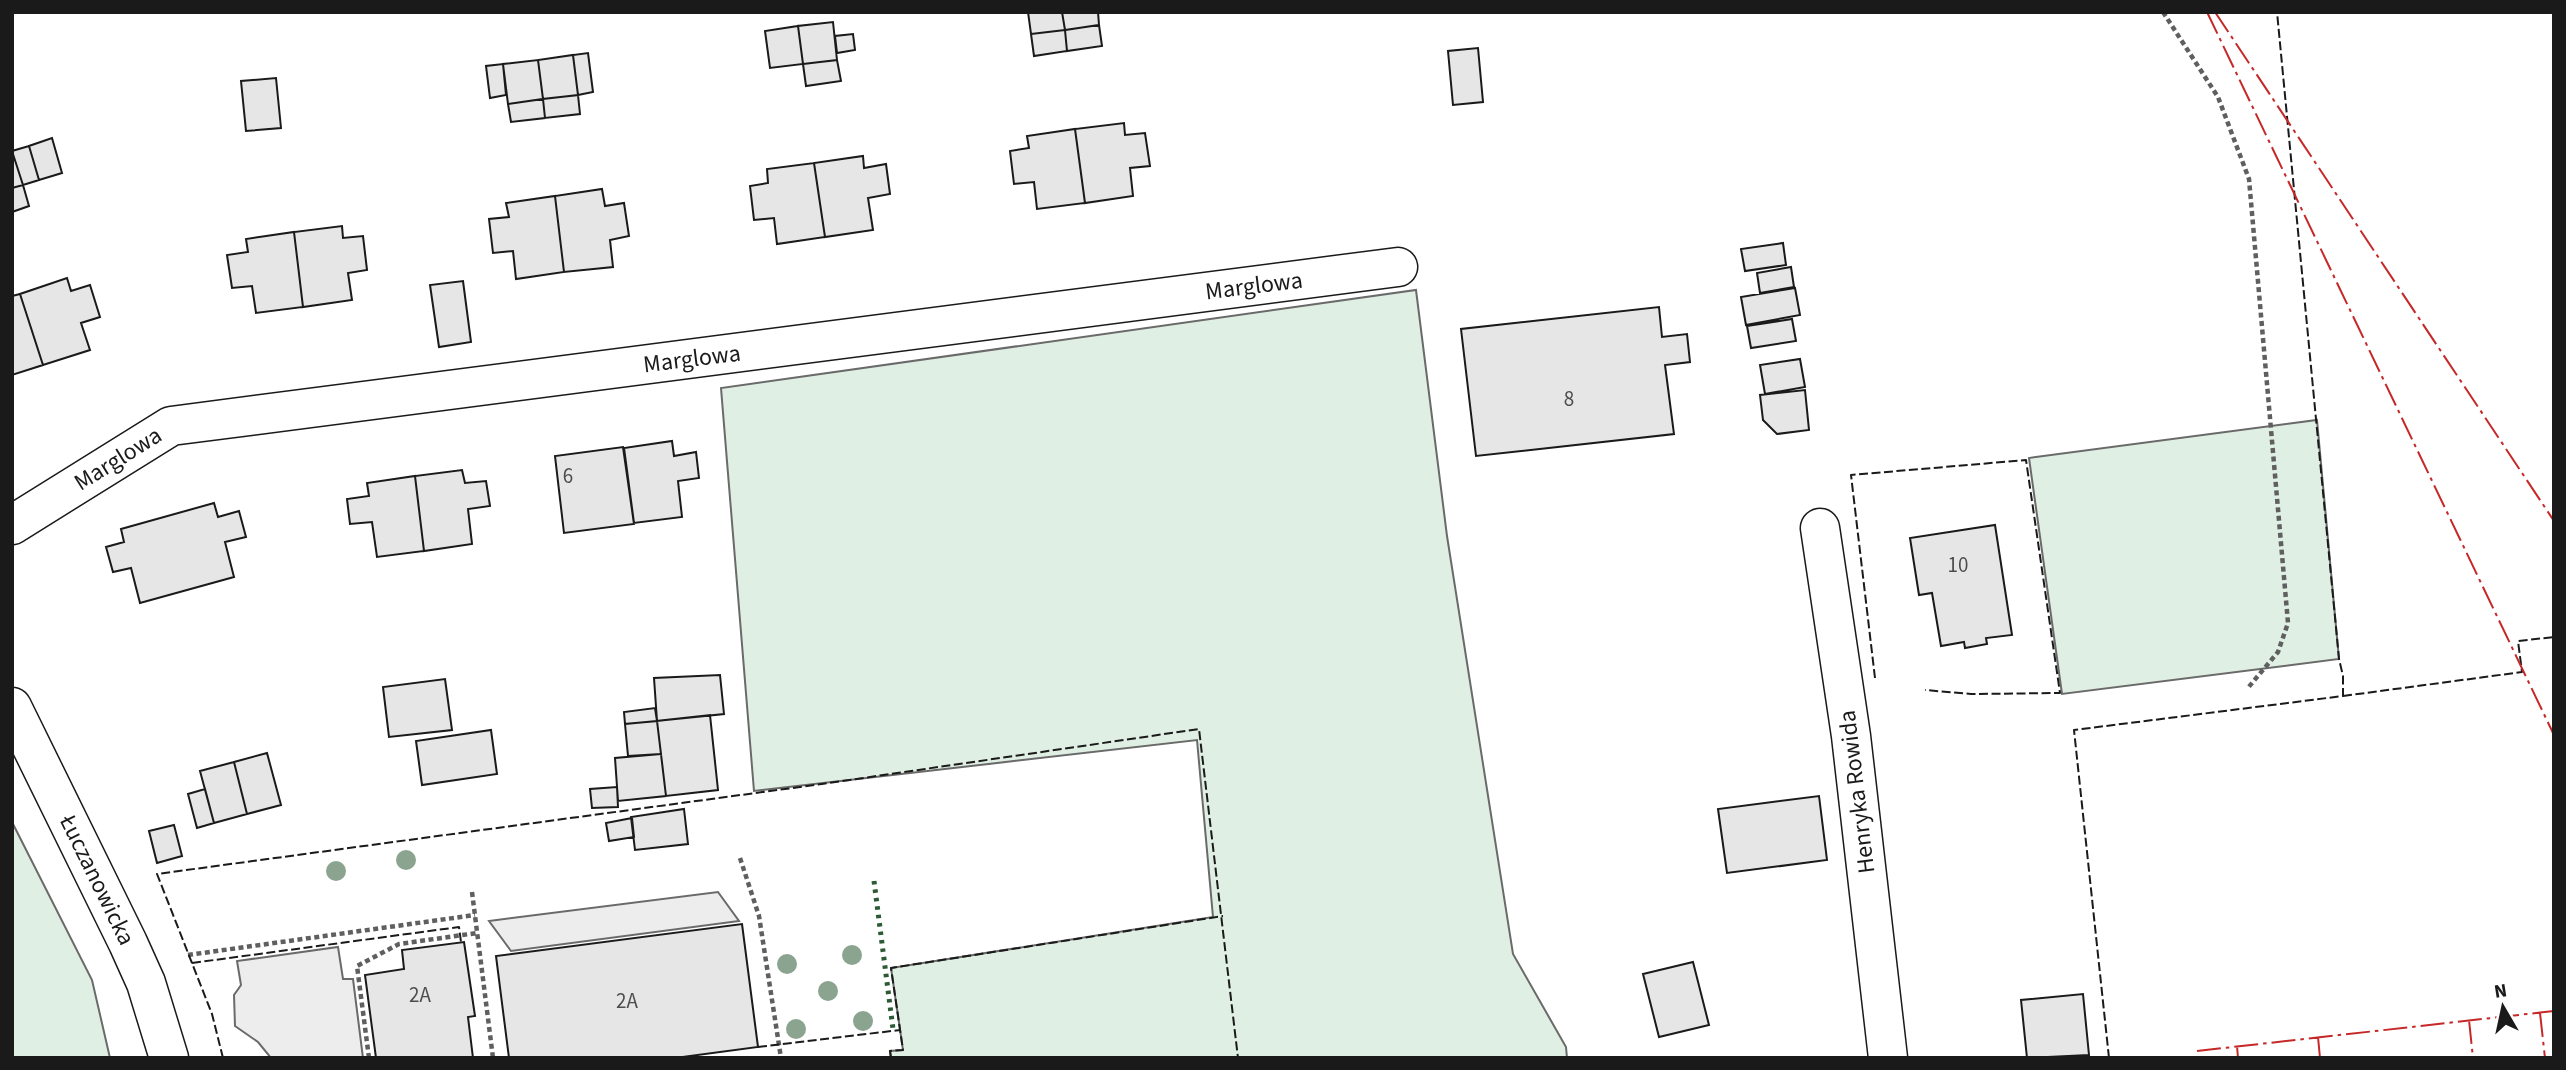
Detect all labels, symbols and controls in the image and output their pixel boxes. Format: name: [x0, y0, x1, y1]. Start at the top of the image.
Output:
street label: Marglowa: [1203, 263, 1305, 309]
street label: Marglowa: [641, 336, 743, 382]
house number: 8: [1564, 384, 1574, 414]
street label: Marglowa: [67, 418, 169, 500]
house number: 6: [563, 461, 573, 491]
house number: 10: [1948, 550, 1968, 580]
street label: Henryka Rowida: [1830, 708, 1884, 876]
street label: Łuczanowicka: [50, 808, 144, 951]
north arrow: [2468, 972, 2538, 1042]
text: N: [2492, 977, 2509, 1006]
house number: 2A: [409, 980, 432, 1010]
house number: 2A: [616, 986, 639, 1016]

